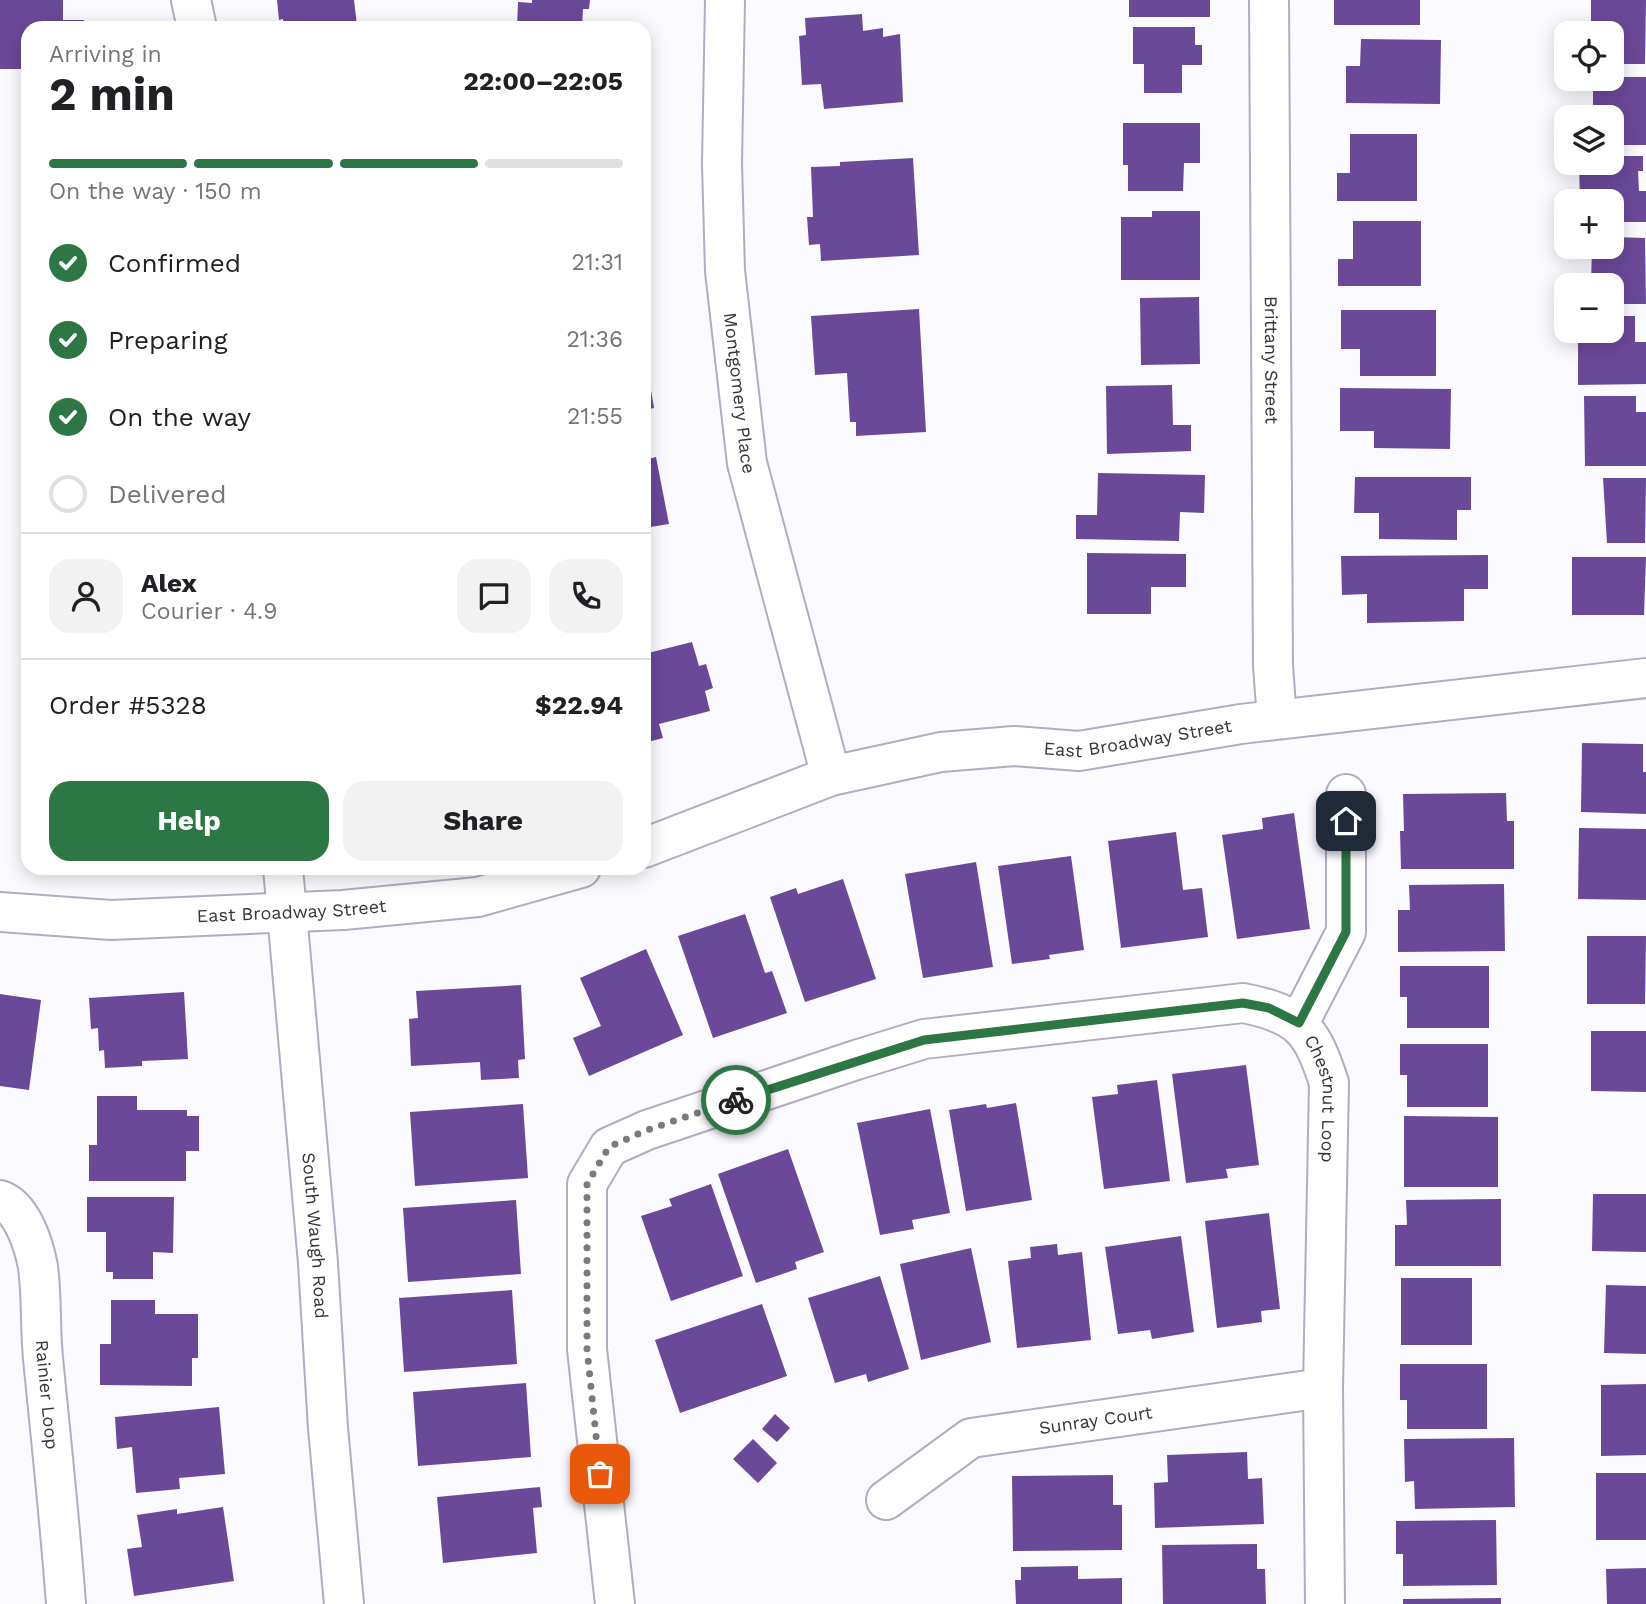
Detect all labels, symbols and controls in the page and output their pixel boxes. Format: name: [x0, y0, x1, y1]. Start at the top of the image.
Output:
map controls: [1554, 21, 1624, 343]
button: locate: [1554, 21, 1624, 91]
text: Arriving in: [49, 41, 162, 68]
text: 22:00–22:05: [463, 66, 623, 96]
text: 2 min: [49, 67, 175, 121]
button: layers: [1554, 105, 1624, 175]
text: On the way · 150 m: [49, 178, 262, 205]
button: +: [1554, 189, 1624, 259]
icon: check: [49, 244, 87, 282]
text: Confirmed: [108, 248, 241, 278]
text: 21:31: [571, 249, 623, 276]
button: −: [1554, 273, 1624, 343]
street label: Brittany Street: [1261, 296, 1283, 425]
street label: Montgomery Place: [720, 311, 760, 476]
icon: check: [49, 321, 87, 359]
text: Preparing: [108, 325, 228, 355]
text: 21:36: [566, 326, 623, 353]
icon: check: [49, 398, 87, 436]
text: On the way: [108, 402, 251, 432]
text: 21:55: [567, 403, 623, 430]
text: Delivered: [108, 479, 227, 509]
button: person: [49, 559, 123, 633]
button: chat: [457, 559, 531, 633]
button: phone: [549, 559, 623, 633]
text: Alex: [141, 568, 197, 598]
text: Courier · 4.9: [141, 598, 277, 625]
text: Order #5328: [49, 690, 207, 720]
text: $22.94: [535, 690, 623, 720]
street label: East Broadway Street: [1043, 715, 1233, 761]
button: Help: [49, 781, 329, 861]
button: Share: [343, 781, 623, 861]
pin: [1316, 791, 1376, 851]
icon: home: [1327, 802, 1365, 840]
street label: East Broadway Street: [196, 895, 388, 926]
street label: Chestnut Loop: [1300, 1031, 1340, 1163]
courier: [701, 1065, 771, 1135]
icon: bike: [717, 1081, 755, 1119]
street label: South Waugh Road: [298, 1152, 332, 1319]
street label: Rainier Loop: [32, 1339, 63, 1450]
street label: Sunray Court: [1038, 1401, 1154, 1438]
pin: [570, 1444, 630, 1504]
icon: bag: [581, 1455, 619, 1493]

